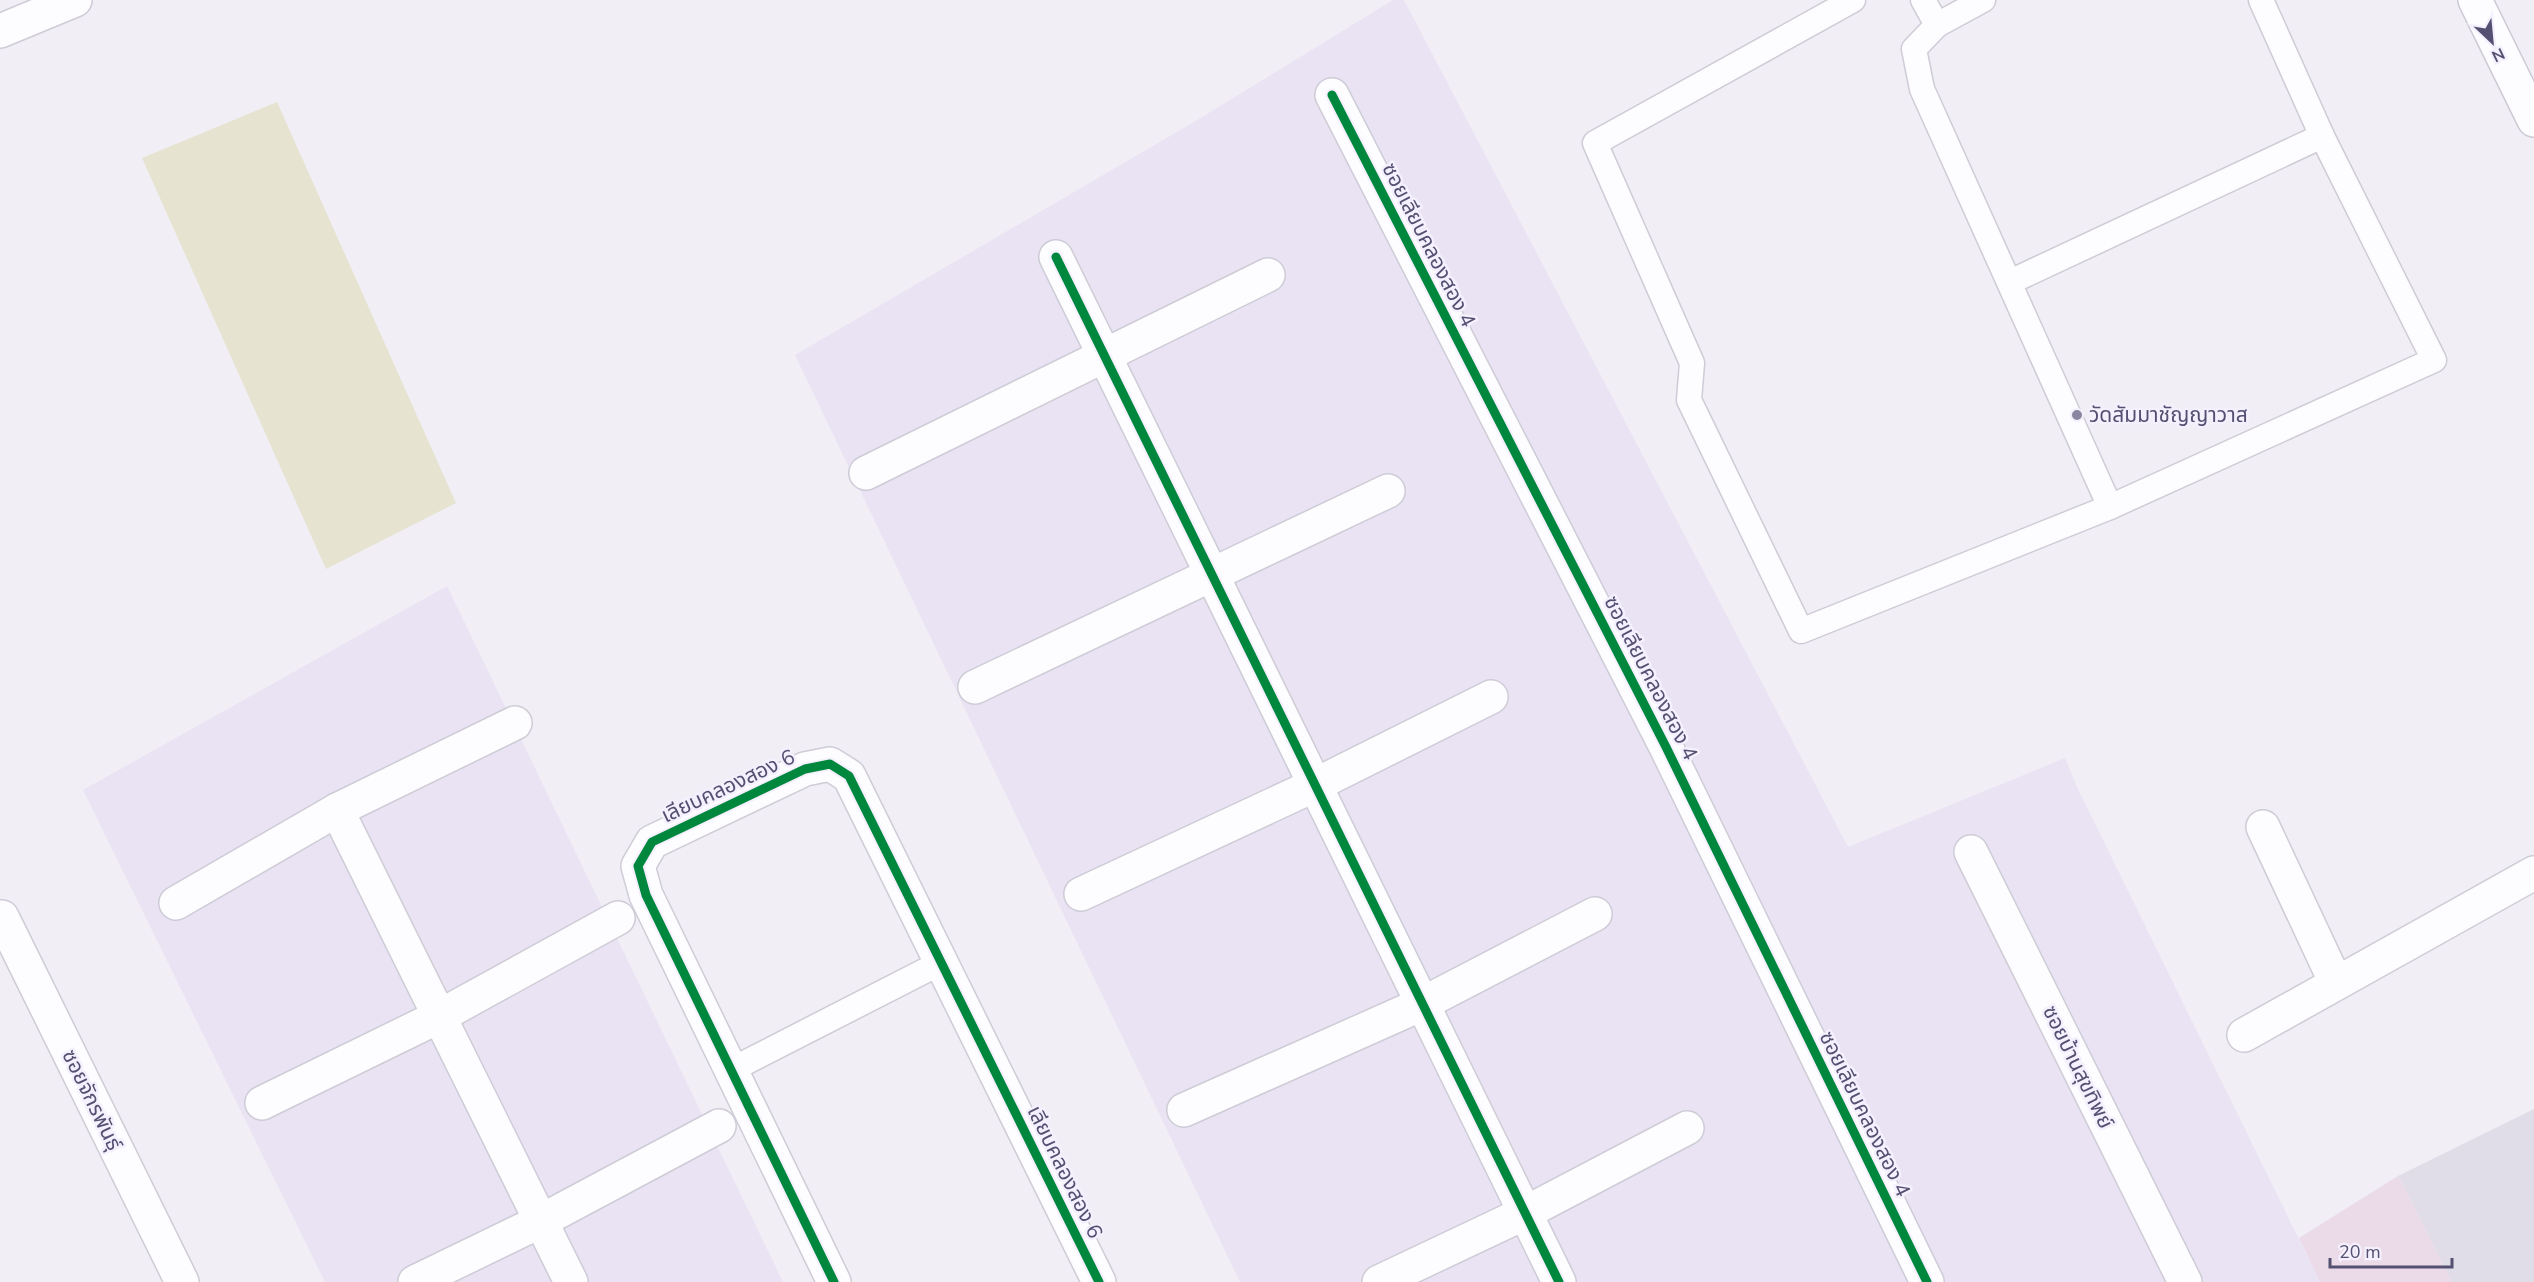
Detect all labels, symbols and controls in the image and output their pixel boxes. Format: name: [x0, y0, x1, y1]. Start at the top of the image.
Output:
north arrow: [2462, 12, 2522, 72]
text: N: [2488, 42, 2508, 67]
street label: ซอยเลียบคลองสอง 4: [1375, 158, 1483, 332]
place label: วัดสัมมาชัญญาวาส: [2089, 401, 2248, 429]
marker: วัดสัมมาชัญญาวาส: [2070, 408, 2084, 422]
street label: ซอยเลียบคลองสอง 4: [1597, 591, 1705, 765]
street label: เลียบคลองสอง 6: [657, 743, 799, 829]
street label: ซอยบ้านสุขทิพย์: [2036, 1001, 2120, 1133]
street label: ซอยเลียบคลองสอง 4: [1813, 1027, 1917, 1201]
street label: ซอยจักรพันธุ์: [55, 1045, 129, 1155]
street label: เลียบคลองสอง 6: [1021, 1101, 1109, 1243]
scale bar: [2330, 1231, 2452, 1269]
text: 20 m: [2339, 1240, 2381, 1264]

